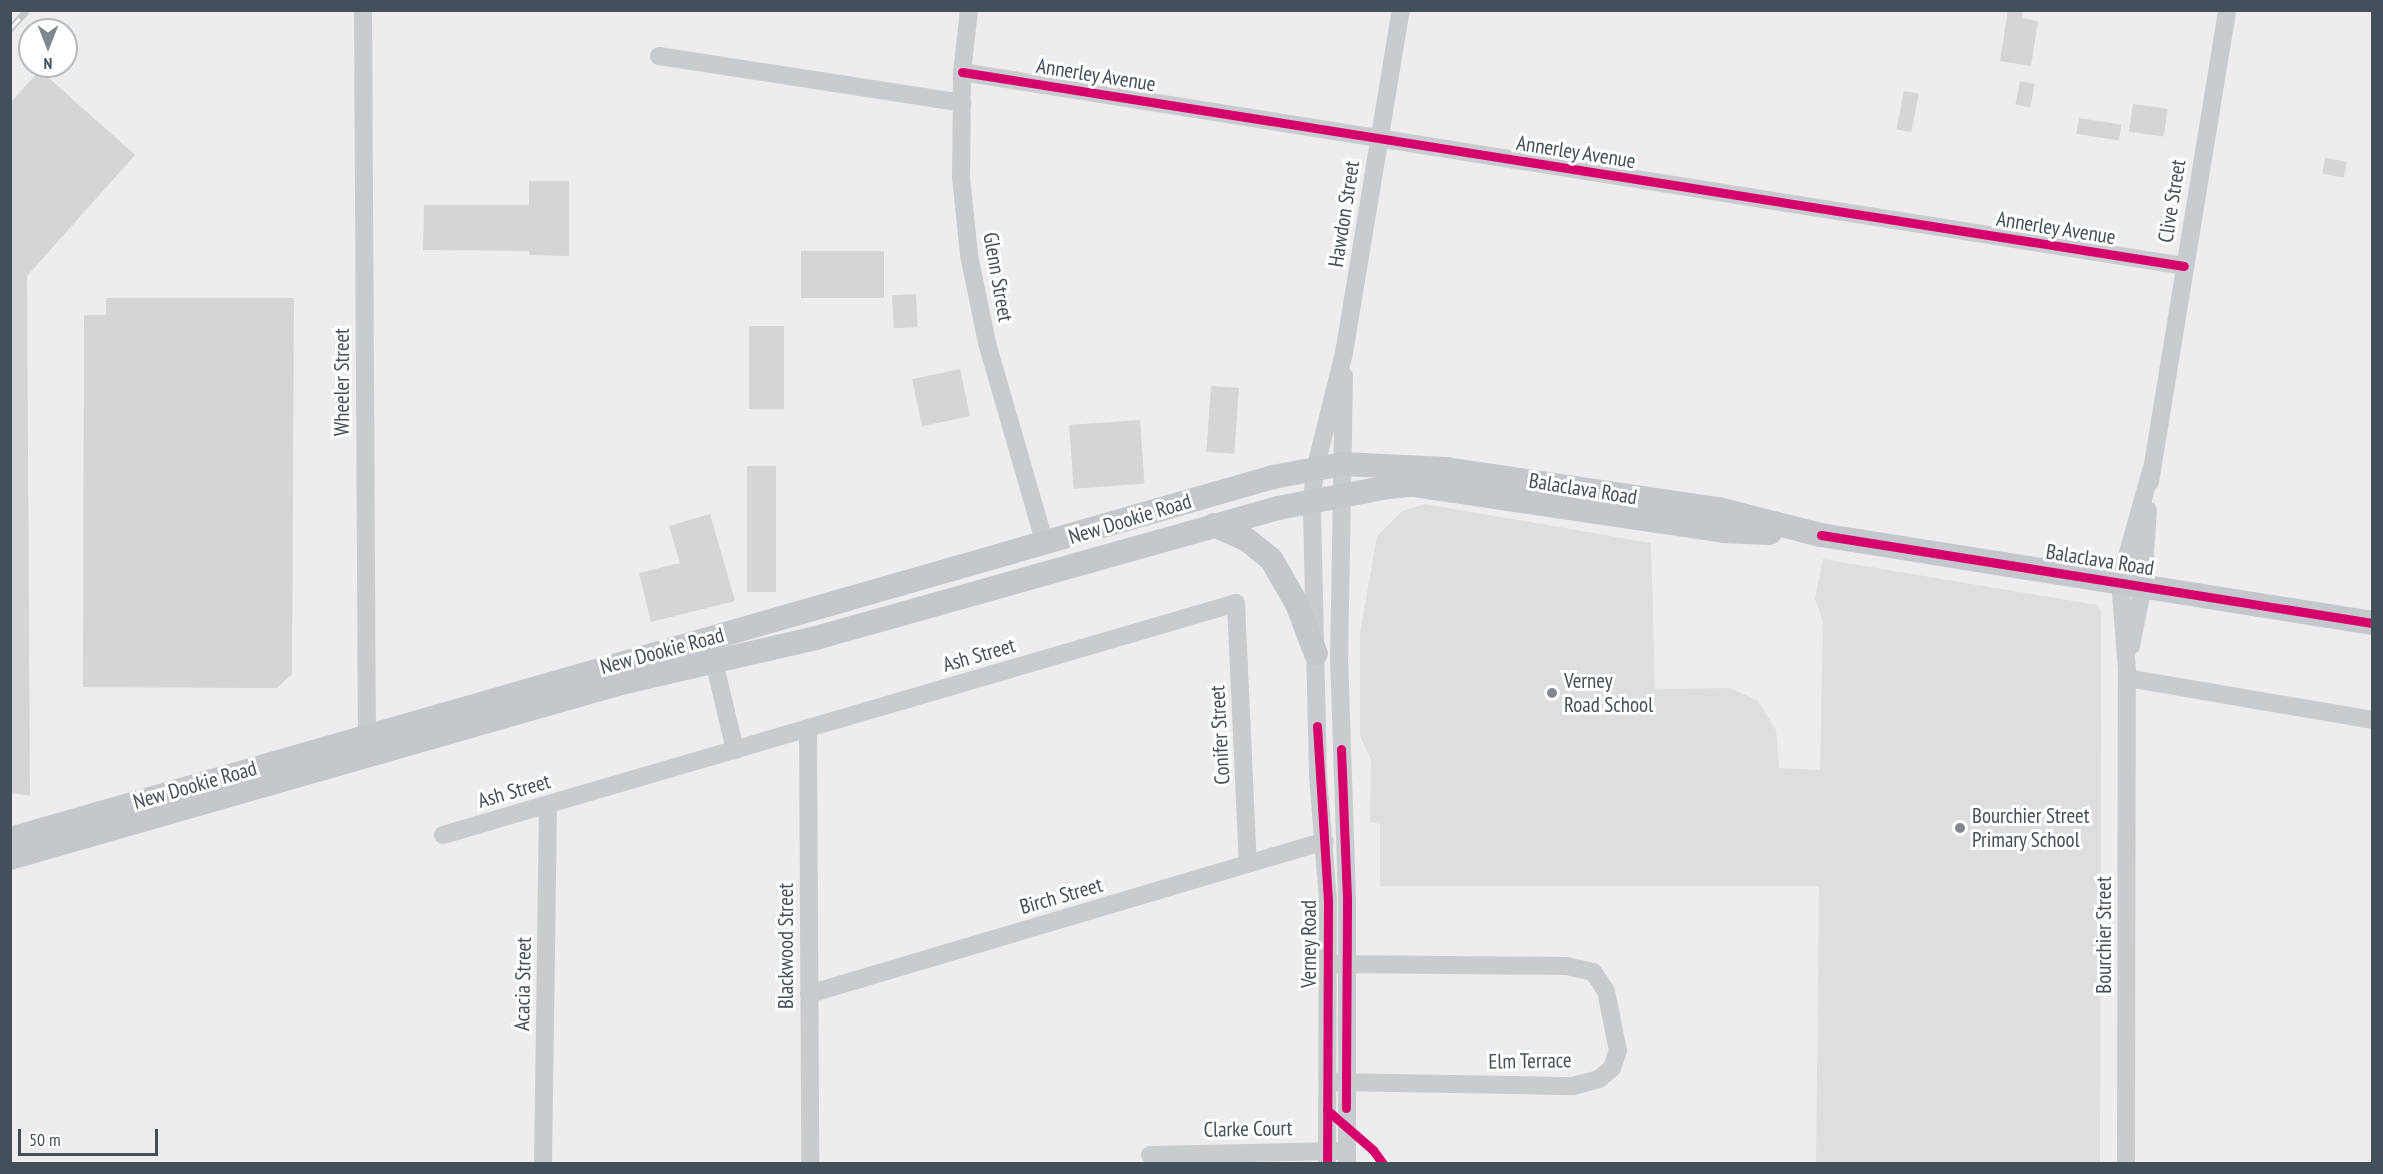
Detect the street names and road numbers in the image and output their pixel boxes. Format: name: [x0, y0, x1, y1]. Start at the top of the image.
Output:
street label: Annerley Avenue: [1034, 53, 1158, 97]
street label: Annerley Avenue: [1514, 130, 1638, 174]
street label: Clive Street: [2153, 158, 2191, 244]
street label: Hawdon Street: [1323, 159, 1365, 269]
street label: Annerley Avenue: [1994, 206, 2118, 250]
street label: Glenn Street: [978, 230, 1018, 324]
street label: Wheeler Street: [329, 328, 355, 436]
street label: Balaclava Road: [1527, 468, 1639, 510]
street label: New Dookie Road: [1065, 488, 1195, 550]
street label: Balaclava Road: [2044, 539, 2156, 581]
street label: New Dookie Road: [597, 622, 727, 680]
street label: Ash Street: [940, 633, 1018, 677]
street label: Conifer Street: [1205, 685, 1235, 785]
street label: New Dookie Road: [130, 755, 260, 815]
street label: Ash Street: [475, 769, 553, 813]
street label: Birch Street: [1017, 872, 1105, 920]
street label: Bourchier Street: [2091, 876, 2117, 994]
street label: Blackwood Street: [773, 883, 799, 1009]
street label: Verney Road: [1296, 900, 1322, 988]
street label: Acacia Street: [510, 937, 536, 1031]
street label: Elm Terrace: [1488, 1048, 1572, 1074]
street label: Clarke Court: [1203, 1116, 1293, 1142]

